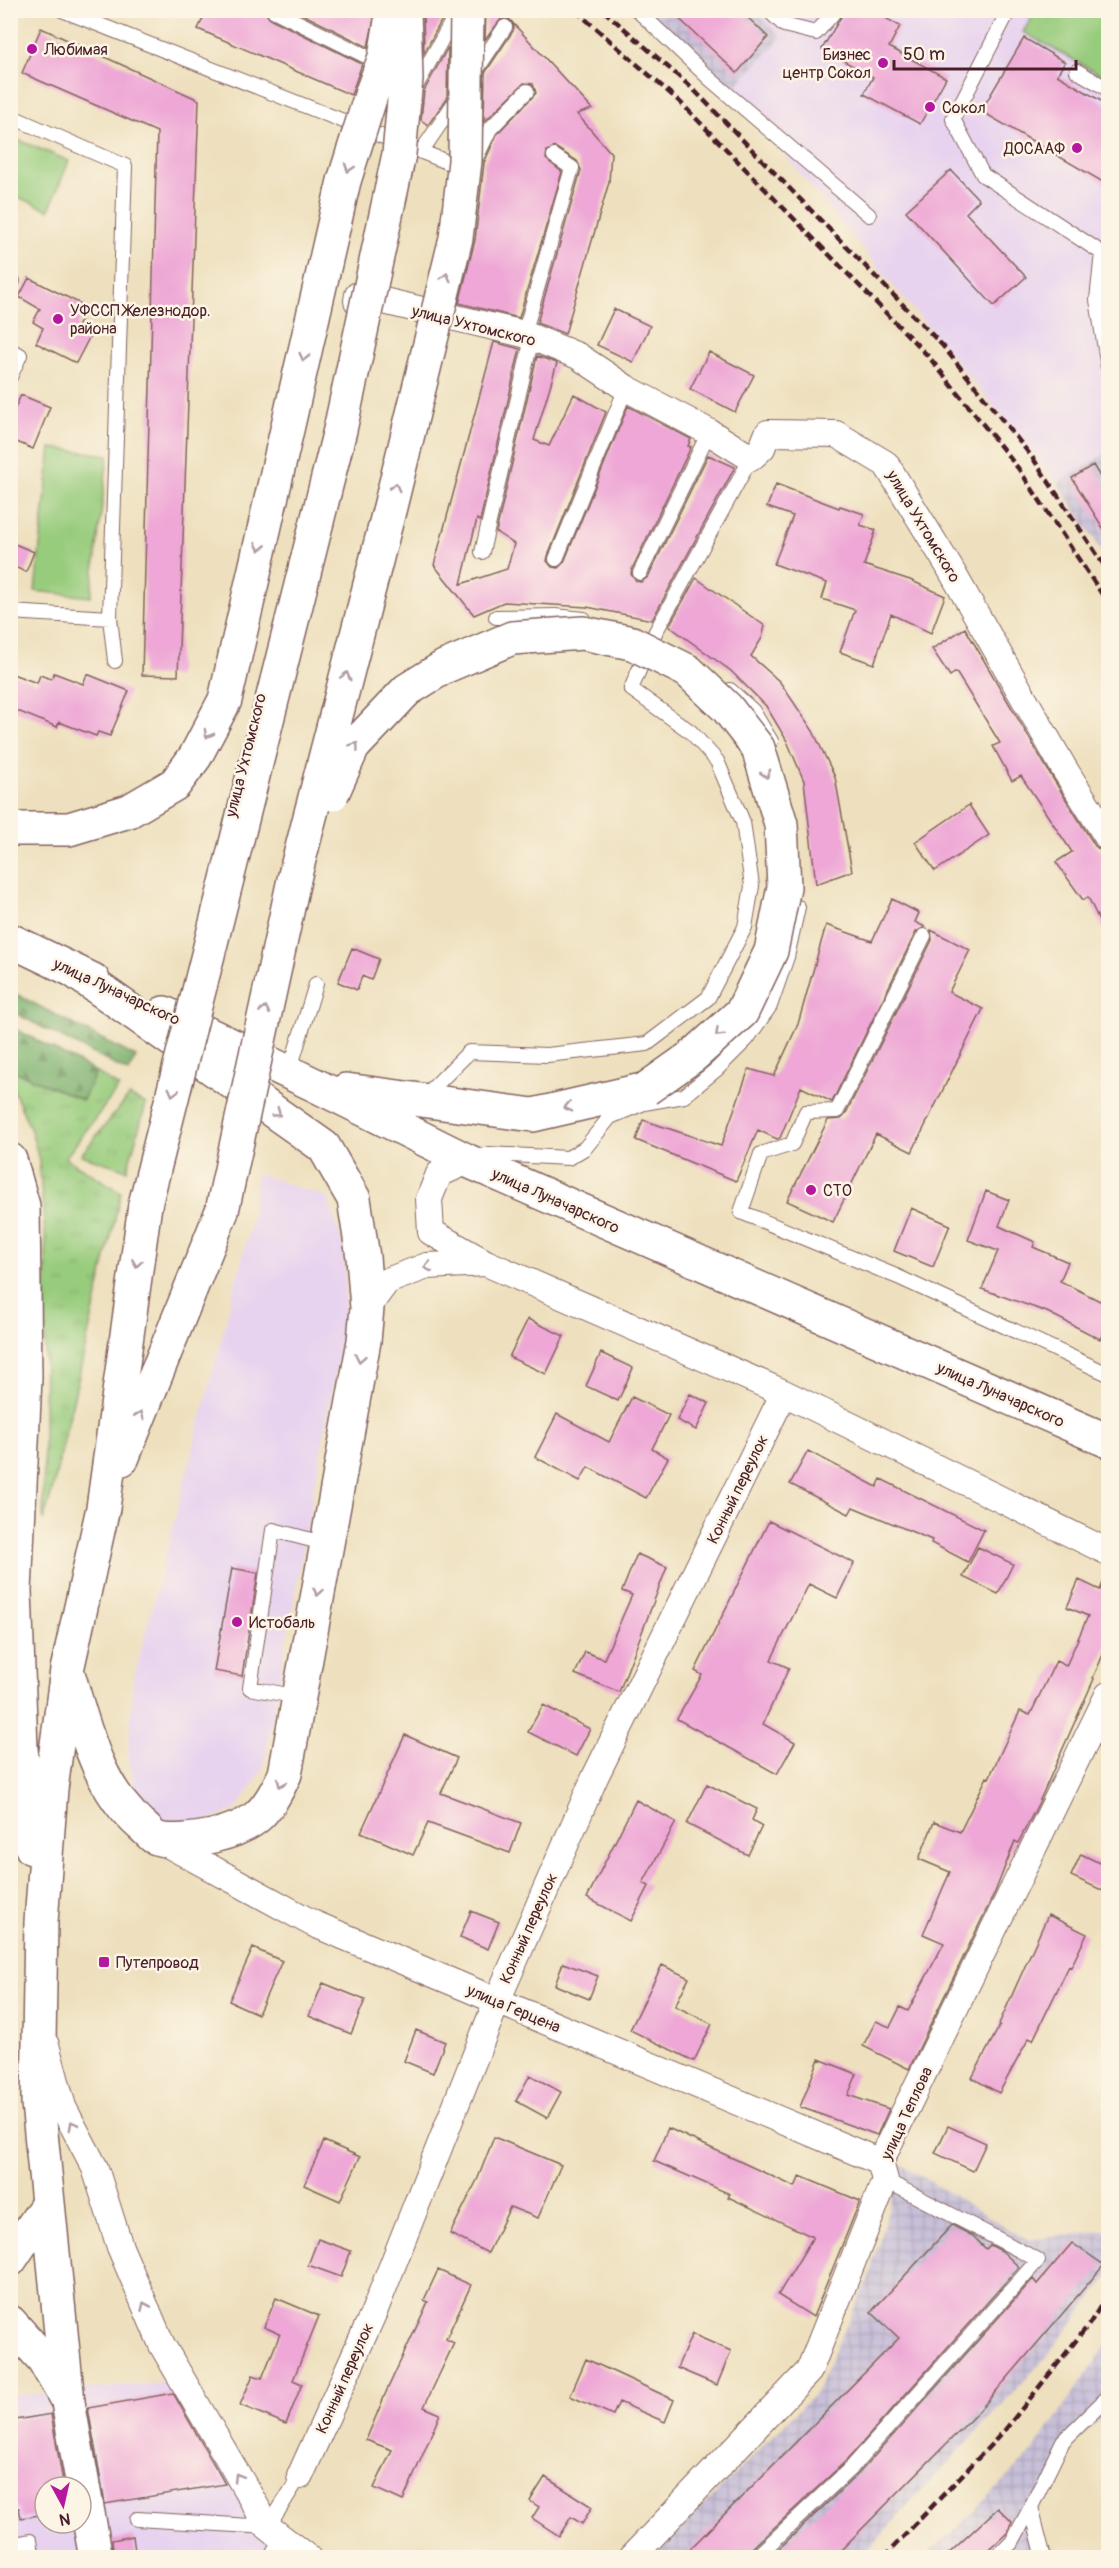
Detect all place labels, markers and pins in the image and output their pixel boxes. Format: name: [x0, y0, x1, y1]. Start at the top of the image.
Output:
place label: Любимая: [43, 40, 108, 60]
marker: Любимая: [25, 42, 39, 56]
place label: Бизнес центр Сокол: [782, 45, 871, 83]
marker: Бизнес центр Сокол: [876, 56, 890, 70]
place label: Сокол: [942, 98, 986, 118]
marker: Сокол: [923, 100, 937, 114]
place label: ДОСААФ: [1003, 139, 1065, 159]
marker: ДОСААФ: [1070, 141, 1084, 155]
place label: УФССП Железнодор. района: [70, 301, 210, 339]
marker: УФССП Железнодор. района: [51, 312, 65, 326]
place label: СТО: [823, 1181, 852, 1201]
marker: СТО: [804, 1183, 818, 1197]
place label: Истобаль: [249, 1613, 315, 1633]
marker: Истобаль: [230, 1615, 244, 1629]
place label: Путепровод: [116, 1953, 199, 1973]
marker: Путепровод: [97, 1955, 111, 1969]

